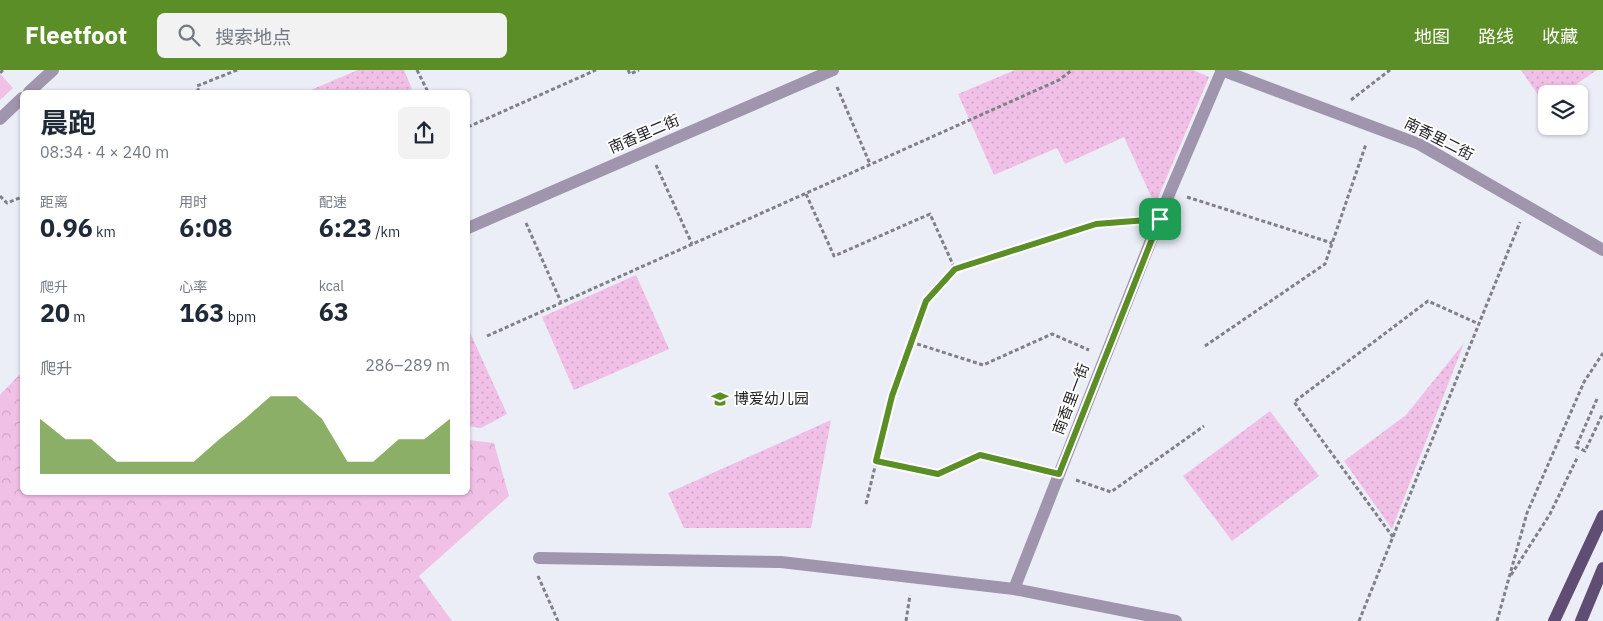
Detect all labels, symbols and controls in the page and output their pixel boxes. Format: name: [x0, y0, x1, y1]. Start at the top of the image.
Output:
search box: [157, 13, 507, 58]
text: Fleetfoot: [25, 19, 127, 51]
icon: search: [175, 21, 203, 49]
text: 搜索地点: [215, 25, 291, 49]
text: 地图: [1414, 25, 1450, 48]
text: 路线: [1478, 25, 1514, 48]
text: 收藏: [1542, 25, 1578, 48]
map controls: [1538, 85, 1588, 135]
button: layers: [1538, 85, 1588, 135]
text: 晨跑: [40, 104, 96, 141]
button: share: [398, 107, 450, 159]
street label: 南香里二街: [606, 110, 682, 157]
street label: 南香里二街: [1401, 113, 1477, 164]
text: 08:34 · 4 × 240 m: [40, 142, 169, 162]
text: 距离: [40, 193, 68, 211]
text: 用时: [179, 193, 207, 211]
text: 配速: [319, 193, 347, 211]
pin: [1139, 198, 1181, 240]
icon: arrive: [1146, 205, 1174, 233]
text: 0.96: [40, 211, 93, 244]
text: 6:08: [179, 211, 233, 244]
text: 6:23: [319, 211, 372, 244]
text: km: [93, 223, 116, 241]
text: /km: [372, 223, 400, 241]
text: kcal: [319, 277, 344, 295]
text: 爬升: [40, 278, 68, 296]
text: 心率: [179, 278, 207, 296]
text: 63: [319, 295, 349, 328]
text: 20: [40, 296, 70, 329]
text: 163: [179, 296, 224, 329]
text: m: [70, 308, 86, 326]
text: bpm: [224, 308, 256, 326]
text: 286–289 m: [365, 355, 450, 375]
text: 爬升: [40, 358, 72, 378]
street label: 南香里一街: [1048, 360, 1093, 437]
school or university icon: 博爱幼儿园: [710, 389, 730, 409]
place label: 博爱幼儿园: [734, 389, 809, 408]

